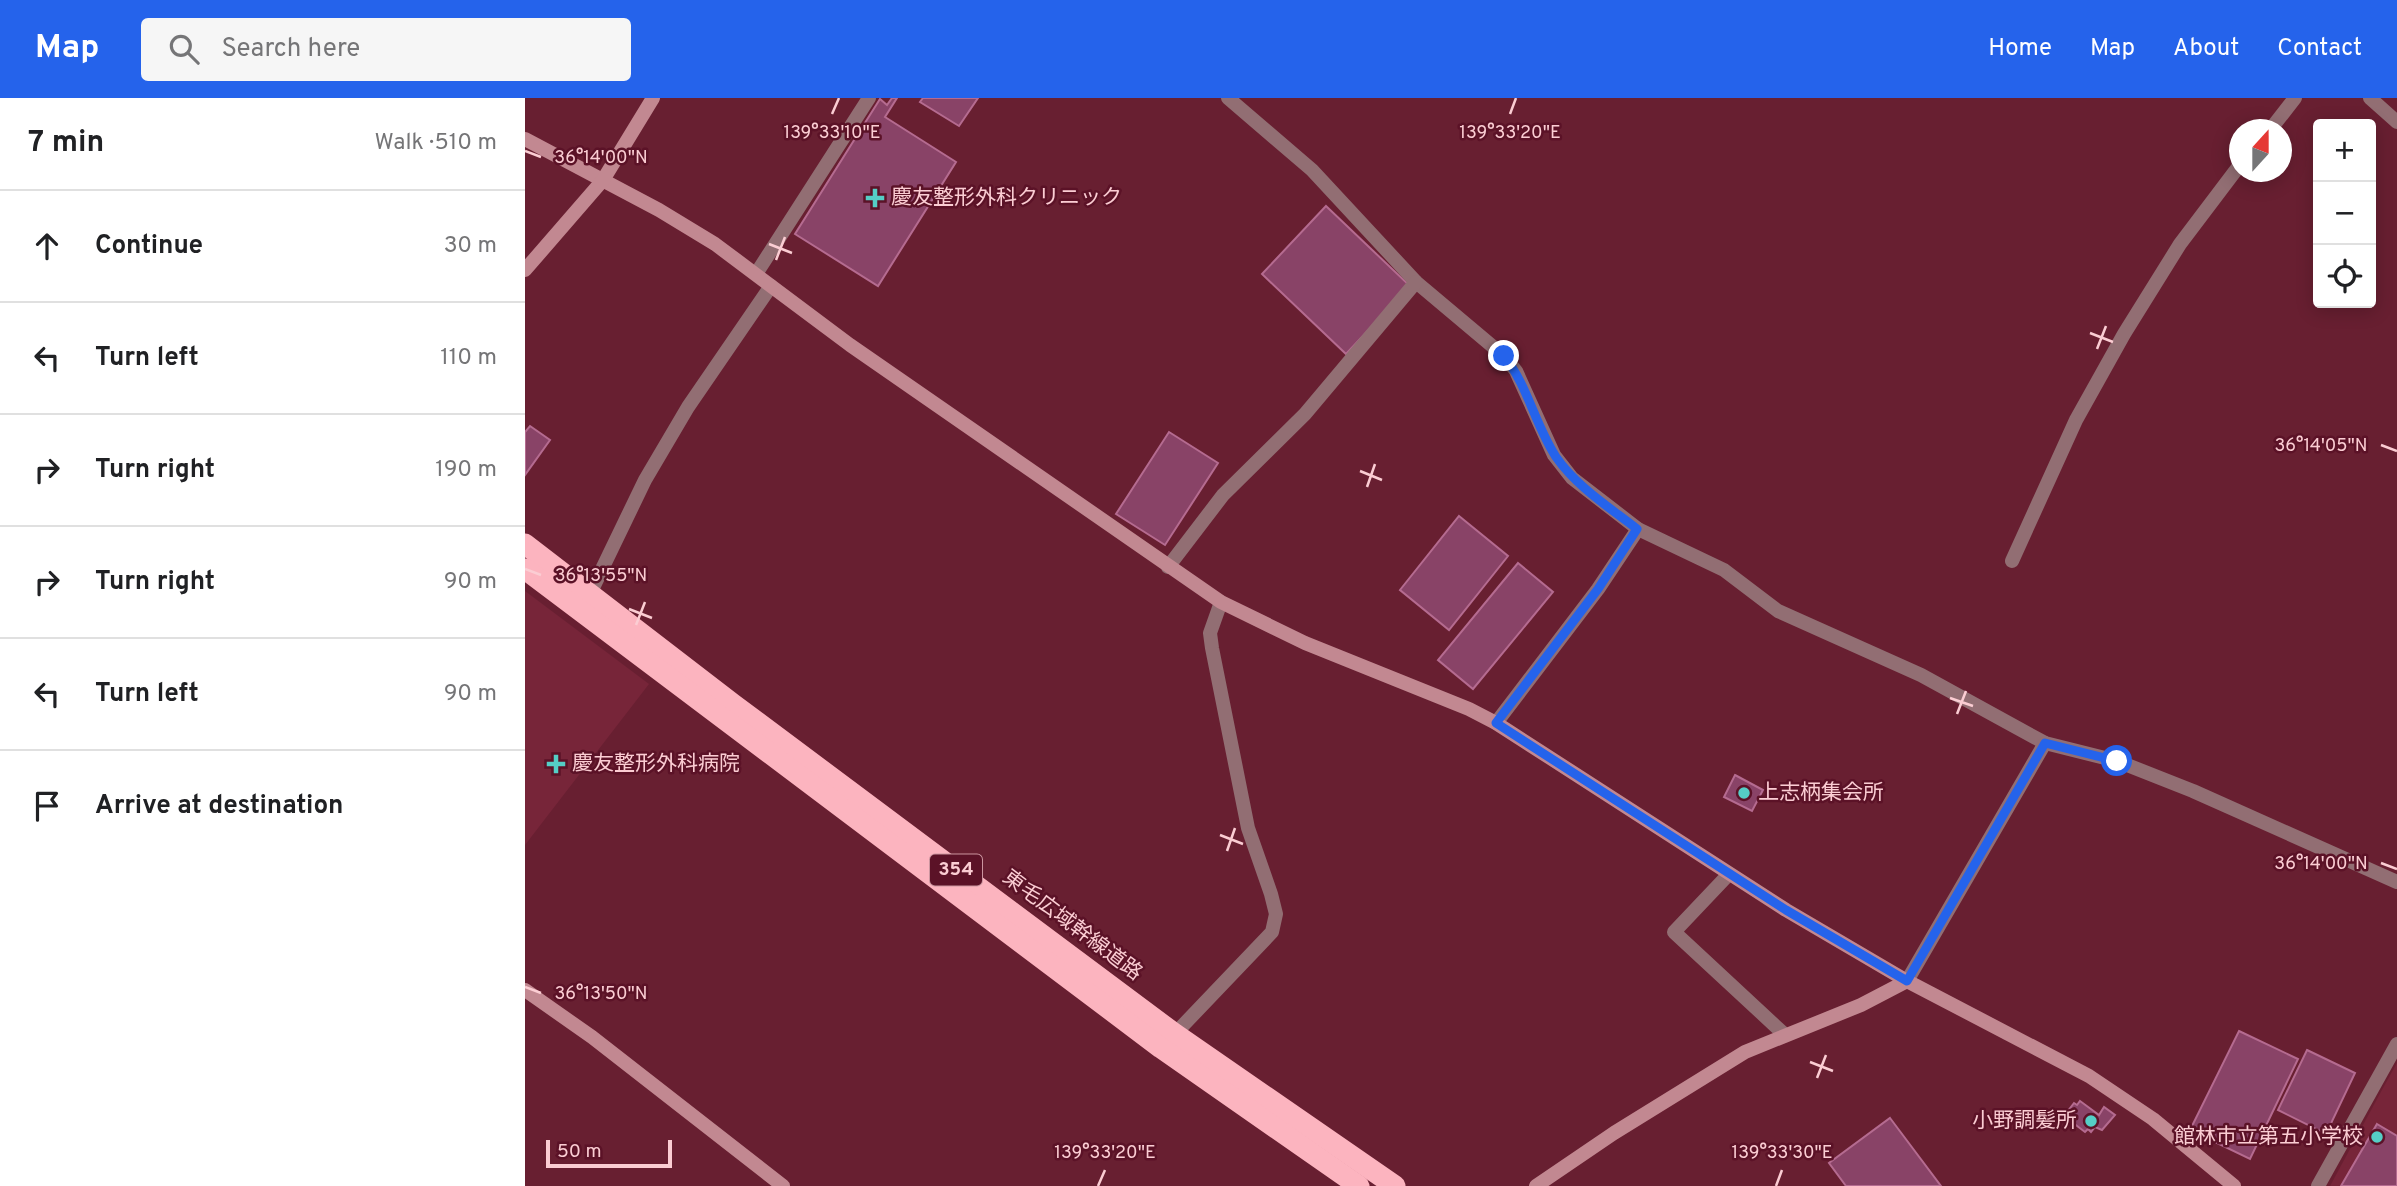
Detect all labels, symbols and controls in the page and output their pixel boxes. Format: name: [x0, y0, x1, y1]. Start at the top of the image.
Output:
search box: [141, 18, 631, 81]
text: Map: [35, 28, 99, 70]
icon: search: [165, 30, 203, 68]
text: Search here: [221, 33, 360, 66]
text: Home: [1988, 34, 2052, 64]
text: Map: [2090, 34, 2135, 64]
text: About: [2173, 34, 2239, 64]
text: Contact: [2277, 34, 2362, 64]
north arrow: [2229, 119, 2292, 182]
map controls: [2313, 119, 2376, 308]
button: +: [2313, 119, 2376, 182]
text: 139°33'10"E: [783, 122, 881, 145]
text: 139°33'20"E: [1459, 122, 1561, 145]
text: 7 min: [28, 125, 104, 162]
text: Walk · 510 m: [375, 129, 497, 158]
text: 36°14'00"N: [554, 147, 648, 170]
button: −: [2313, 182, 2376, 245]
place label: 慶友整形外科クリニック: [891, 185, 1122, 212]
marker: 慶友整形外科クリニック: [865, 188, 885, 208]
icon: ahead: [28, 227, 66, 265]
text: Continue: [95, 230, 203, 263]
text: 30 m: [444, 232, 497, 261]
button: locate: [2313, 245, 2376, 308]
icon: left: [28, 339, 66, 377]
route end: [1488, 340, 1519, 371]
text: Turn left: [95, 342, 199, 375]
text: 110 m: [440, 344, 497, 373]
text: 36°14'05"N: [2274, 435, 2368, 458]
icon: right: [28, 451, 66, 489]
text: Turn right: [95, 454, 215, 487]
text: 190 m: [435, 456, 497, 485]
icon: right: [28, 563, 66, 601]
text: 36°13'55"N: [555, 565, 647, 588]
text: Turn right: [95, 566, 215, 599]
text: 90 m: [444, 568, 497, 597]
icon: left: [28, 675, 66, 713]
text: Turn left: [95, 678, 199, 711]
text: 90 m: [444, 680, 497, 709]
route start: [2101, 745, 2132, 776]
place label: 慶友整形外科病院: [572, 751, 740, 778]
marker: 慶友整形外科病院: [546, 754, 566, 774]
place label: 上志柄集会所: [1758, 780, 1884, 807]
marker: 上志柄集会所: [1736, 785, 1752, 801]
icon: arrive: [28, 787, 66, 825]
text: Arrive at destination: [95, 790, 343, 823]
text: 36°14'00"N: [2274, 853, 2368, 876]
road number: 354: [930, 855, 982, 886]
street label: 東毛広域幹線道路: [997, 865, 1147, 987]
text: 36°13'50"N: [554, 983, 648, 1006]
place label: 小野調髪所: [1972, 1108, 2077, 1135]
marker: 小野調髪所: [2083, 1113, 2099, 1129]
place label: 館林市立第五小学校: [2174, 1124, 2363, 1151]
marker: 館林市立第五小学校: [2369, 1129, 2385, 1145]
scale bar: [546, 1137, 672, 1169]
text: 50 m: [557, 1140, 602, 1164]
text: 139°33'20"E: [1054, 1142, 1156, 1165]
text: 139°33'30"E: [1731, 1142, 1833, 1165]

